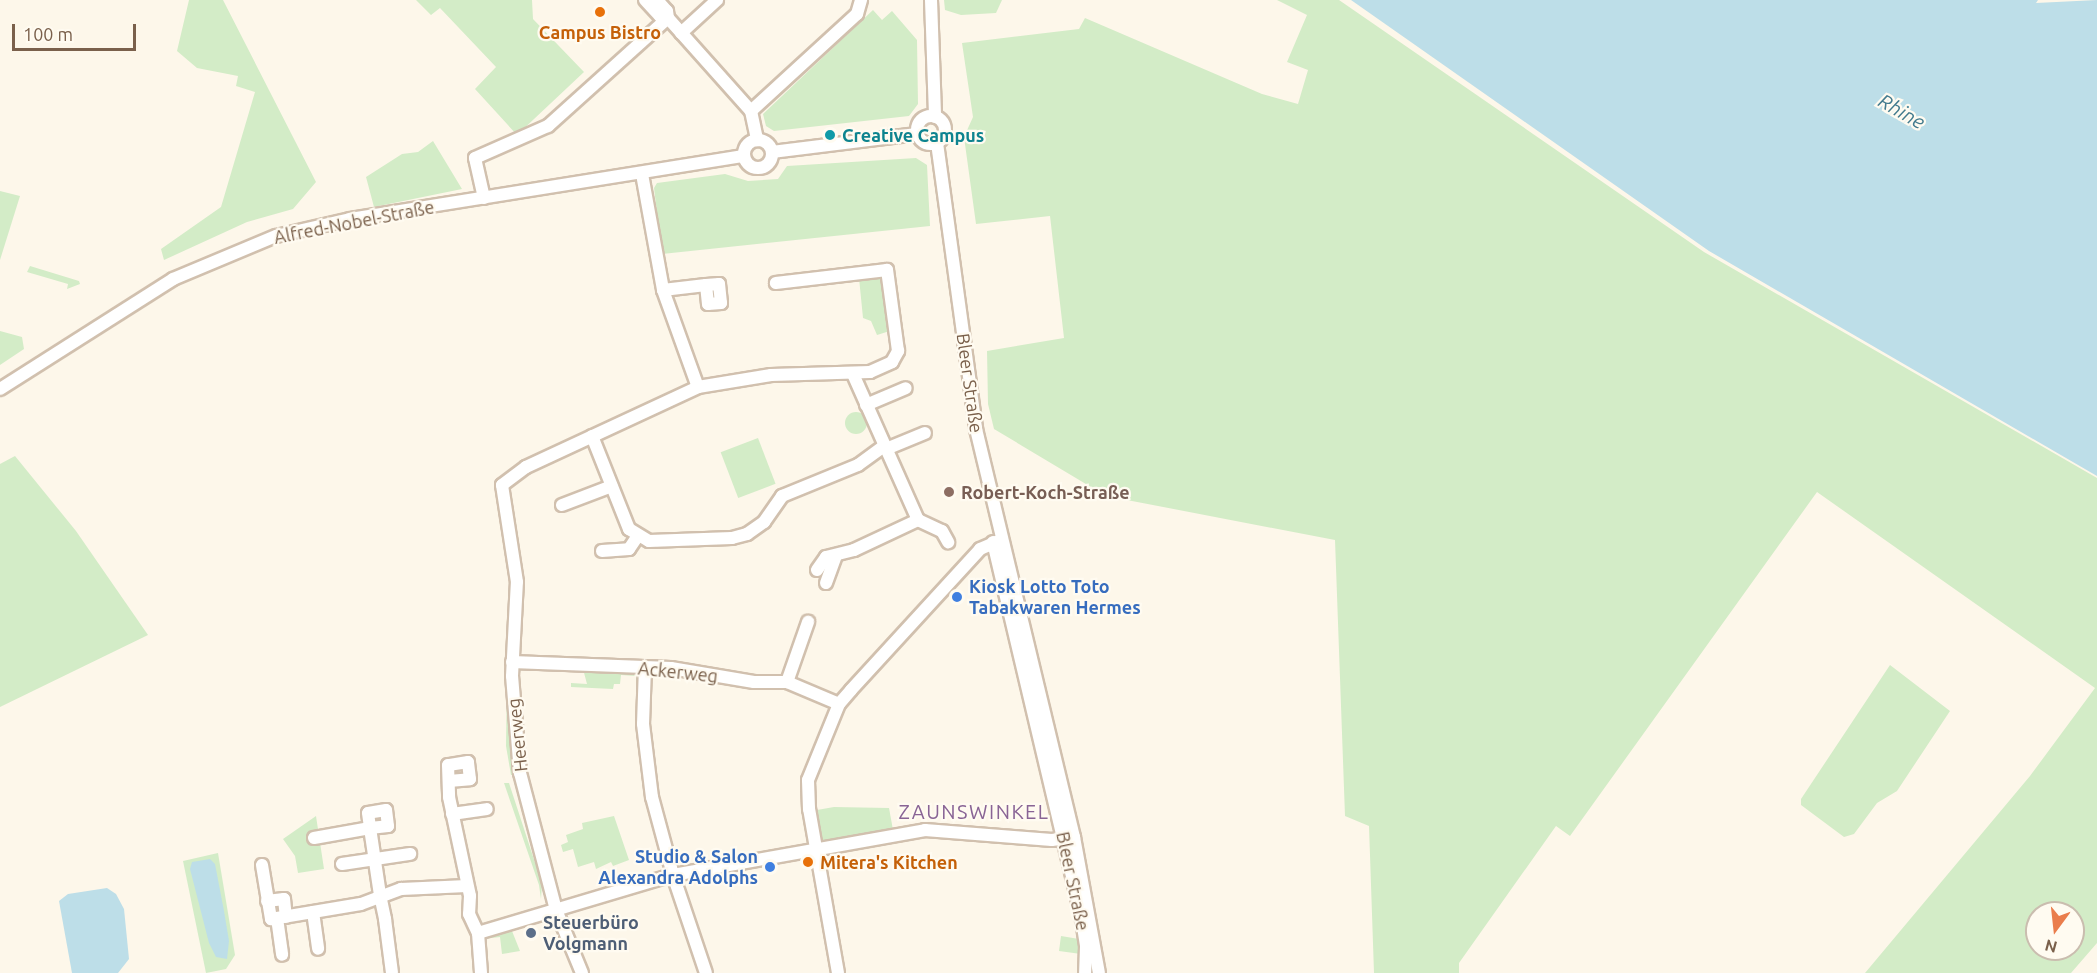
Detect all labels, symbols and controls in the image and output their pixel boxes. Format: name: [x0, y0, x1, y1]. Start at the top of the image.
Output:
marker: Campus Bistro: [593, 5, 607, 19]
scale bar: [15, 12, 140, 50]
place label: Campus Bistro: [539, 21, 661, 43]
text: 100 m: [23, 24, 73, 44]
water label: Rhine: [1875, 88, 1929, 134]
place label: Creative Campus: [842, 124, 984, 146]
marker: Creative Campus: [823, 128, 837, 142]
street label: Alfred-Nobel-Straße: [272, 196, 436, 248]
street label: Bleer Straße: [952, 332, 988, 434]
place label: Robert-Koch-Straße: [961, 481, 1130, 503]
marker: Robert-Koch-Straße: [942, 485, 956, 499]
place label: Kiosk Lotto Toto Tabakwaren Hermes: [969, 576, 1141, 618]
marker: Kiosk Lotto Toto Tabakwaren Hermes: [950, 590, 964, 604]
street label: Ackerweg: [637, 657, 719, 687]
street label: Heerweg: [502, 697, 532, 773]
district label: ZAUNSWINKEL: [899, 799, 1049, 823]
street label: Bleer Straße: [1052, 830, 1094, 932]
place label: Studio & Salon Alexandra Adolphs: [598, 846, 758, 888]
place label: Mitera's Kitchen: [820, 851, 958, 873]
marker: Mitera's Kitchen: [801, 855, 815, 869]
marker: Studio & Salon Alexandra Adolphs: [763, 860, 777, 874]
north arrow: [2025, 901, 2085, 961]
place label: Steuerbüro Volgmann: [543, 912, 639, 954]
marker: Steuerbüro Volgmann: [524, 926, 538, 940]
text: N: [2043, 936, 2059, 957]

